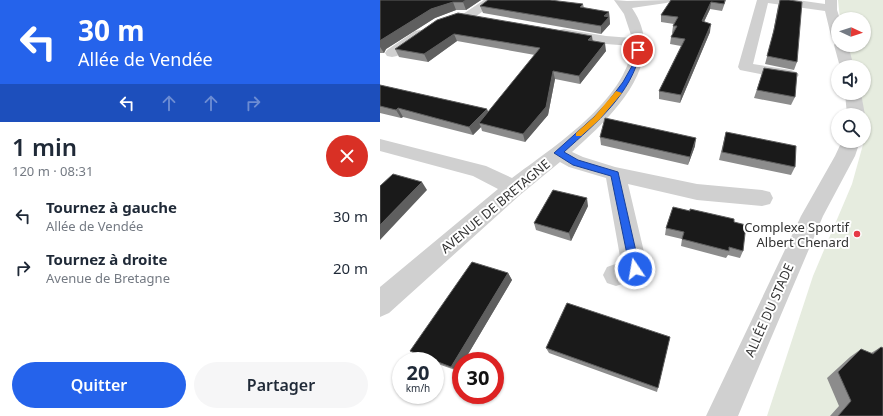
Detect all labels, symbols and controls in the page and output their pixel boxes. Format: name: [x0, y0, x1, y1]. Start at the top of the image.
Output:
text: 30 m: [78, 11, 145, 49]
north arrow: [831, 12, 871, 52]
map controls: [831, 12, 871, 148]
icon: left: [12, 16, 64, 68]
pin: [621, 33, 655, 67]
icon: arrive: [627, 39, 649, 61]
text: Allée de Vendée: [78, 47, 213, 71]
button: sound: [831, 60, 871, 100]
icon: left: [116, 92, 138, 114]
icon: ahead: [158, 92, 180, 114]
icon: ahead: [200, 92, 222, 114]
icon: right: [242, 92, 264, 114]
button: search: [831, 108, 871, 148]
text: 1 min: [12, 130, 77, 163]
button: close: [326, 135, 368, 177]
street label: AVENUE DE BRETAGNE: [437, 155, 553, 257]
text: 120 m · 08:31: [12, 162, 93, 180]
text: Tournez à gauche: [46, 197, 177, 217]
icon: left: [12, 205, 34, 227]
text: 30 m: [333, 206, 368, 226]
text: Allée de Vendée: [46, 217, 143, 235]
place label: Complexe Sportif Albert Chenard: [744, 218, 851, 251]
marker: Complexe Sportif Albert Chenard: [852, 229, 862, 239]
position arrow: [614, 248, 656, 290]
text: Tournez à droite: [46, 249, 167, 269]
icon: right: [12, 257, 34, 279]
text: 20 m: [333, 258, 368, 278]
street label: ALLÉE DU STADE: [740, 260, 798, 360]
text: Avenue de Bretagne: [46, 269, 170, 287]
speed limit sign: 30: [452, 352, 504, 404]
text: 20: [407, 359, 429, 386]
button: Quitter: [12, 362, 186, 408]
button: Partager: [194, 362, 368, 408]
text: km/h: [406, 381, 430, 395]

